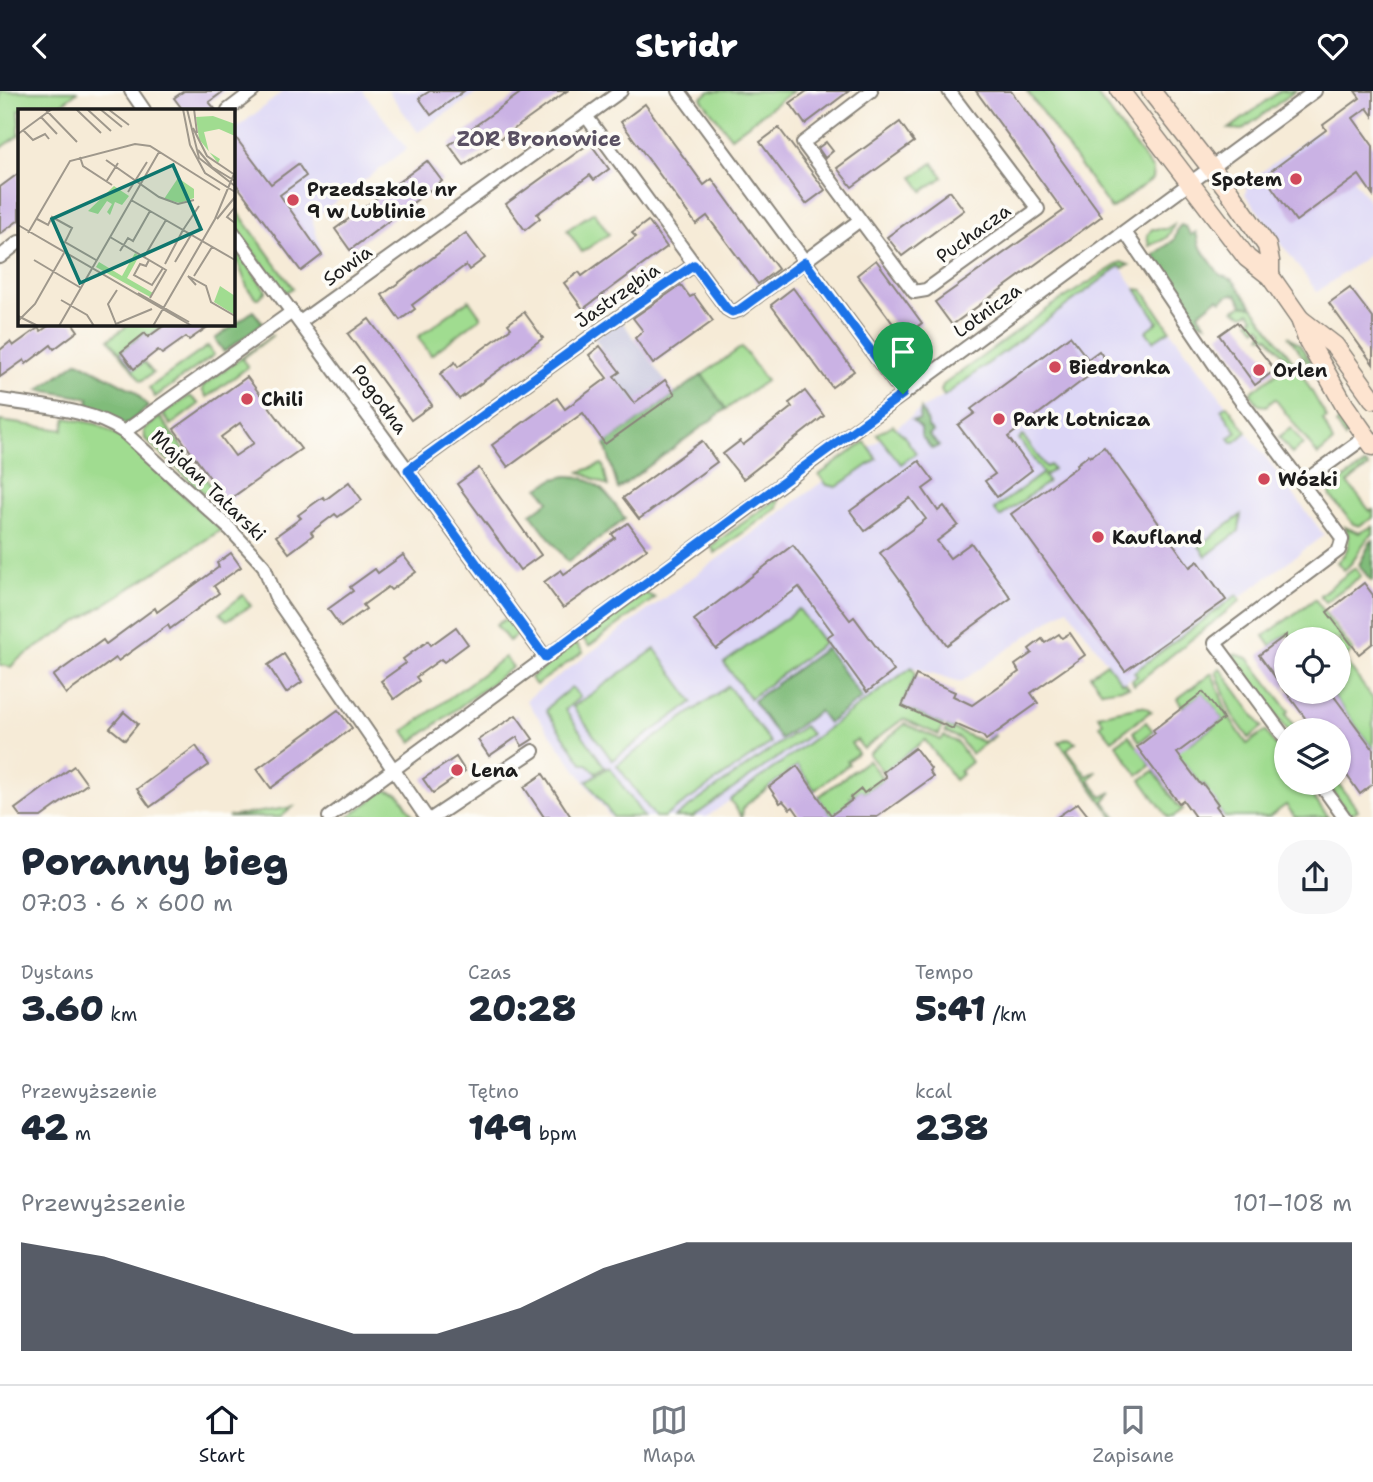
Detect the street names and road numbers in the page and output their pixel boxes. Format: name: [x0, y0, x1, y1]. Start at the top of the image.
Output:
street label: Puchacza: [931, 198, 1016, 269]
street label: Sowia: [318, 239, 377, 292]
street label: Jastrzębia: [570, 257, 665, 334]
street label: Lotnicza: [948, 277, 1026, 343]
street label: Pogodna: [346, 359, 413, 439]
street label: Majdan Tatarski: [146, 424, 271, 547]

